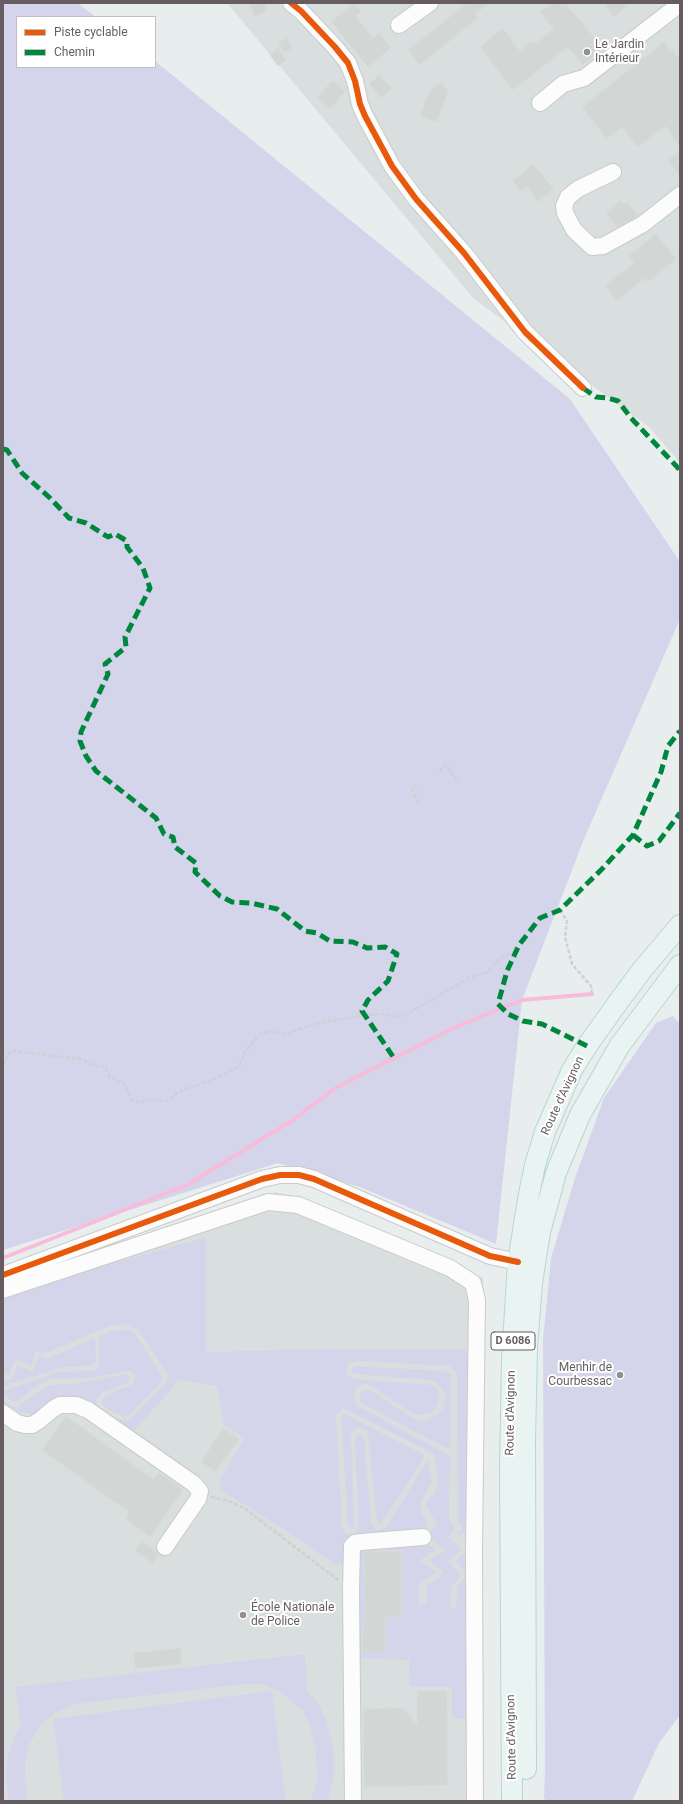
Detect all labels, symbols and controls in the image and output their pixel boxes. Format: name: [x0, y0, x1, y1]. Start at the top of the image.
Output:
legend: [16, 16, 156, 68]
text: Piste cyclable: [54, 25, 128, 39]
place label: Le Jardin Intérieur: [595, 38, 644, 66]
text: Chemin: [54, 45, 95, 59]
marker: Le Jardin Intérieur: [582, 47, 592, 57]
street label: Route d'Avignon: [538, 1054, 588, 1138]
road number: D 6086: [491, 1332, 535, 1350]
place label: Menhir de Courbessac: [548, 1361, 612, 1389]
street label: Route d'Avignon: [503, 1370, 519, 1456]
marker: Menhir de Courbessac: [615, 1370, 625, 1380]
place label: École Nationale de Police: [251, 1601, 334, 1629]
marker: École Nationale de Police: [238, 1610, 248, 1620]
street label: Route d'Avignon: [504, 1694, 520, 1780]

